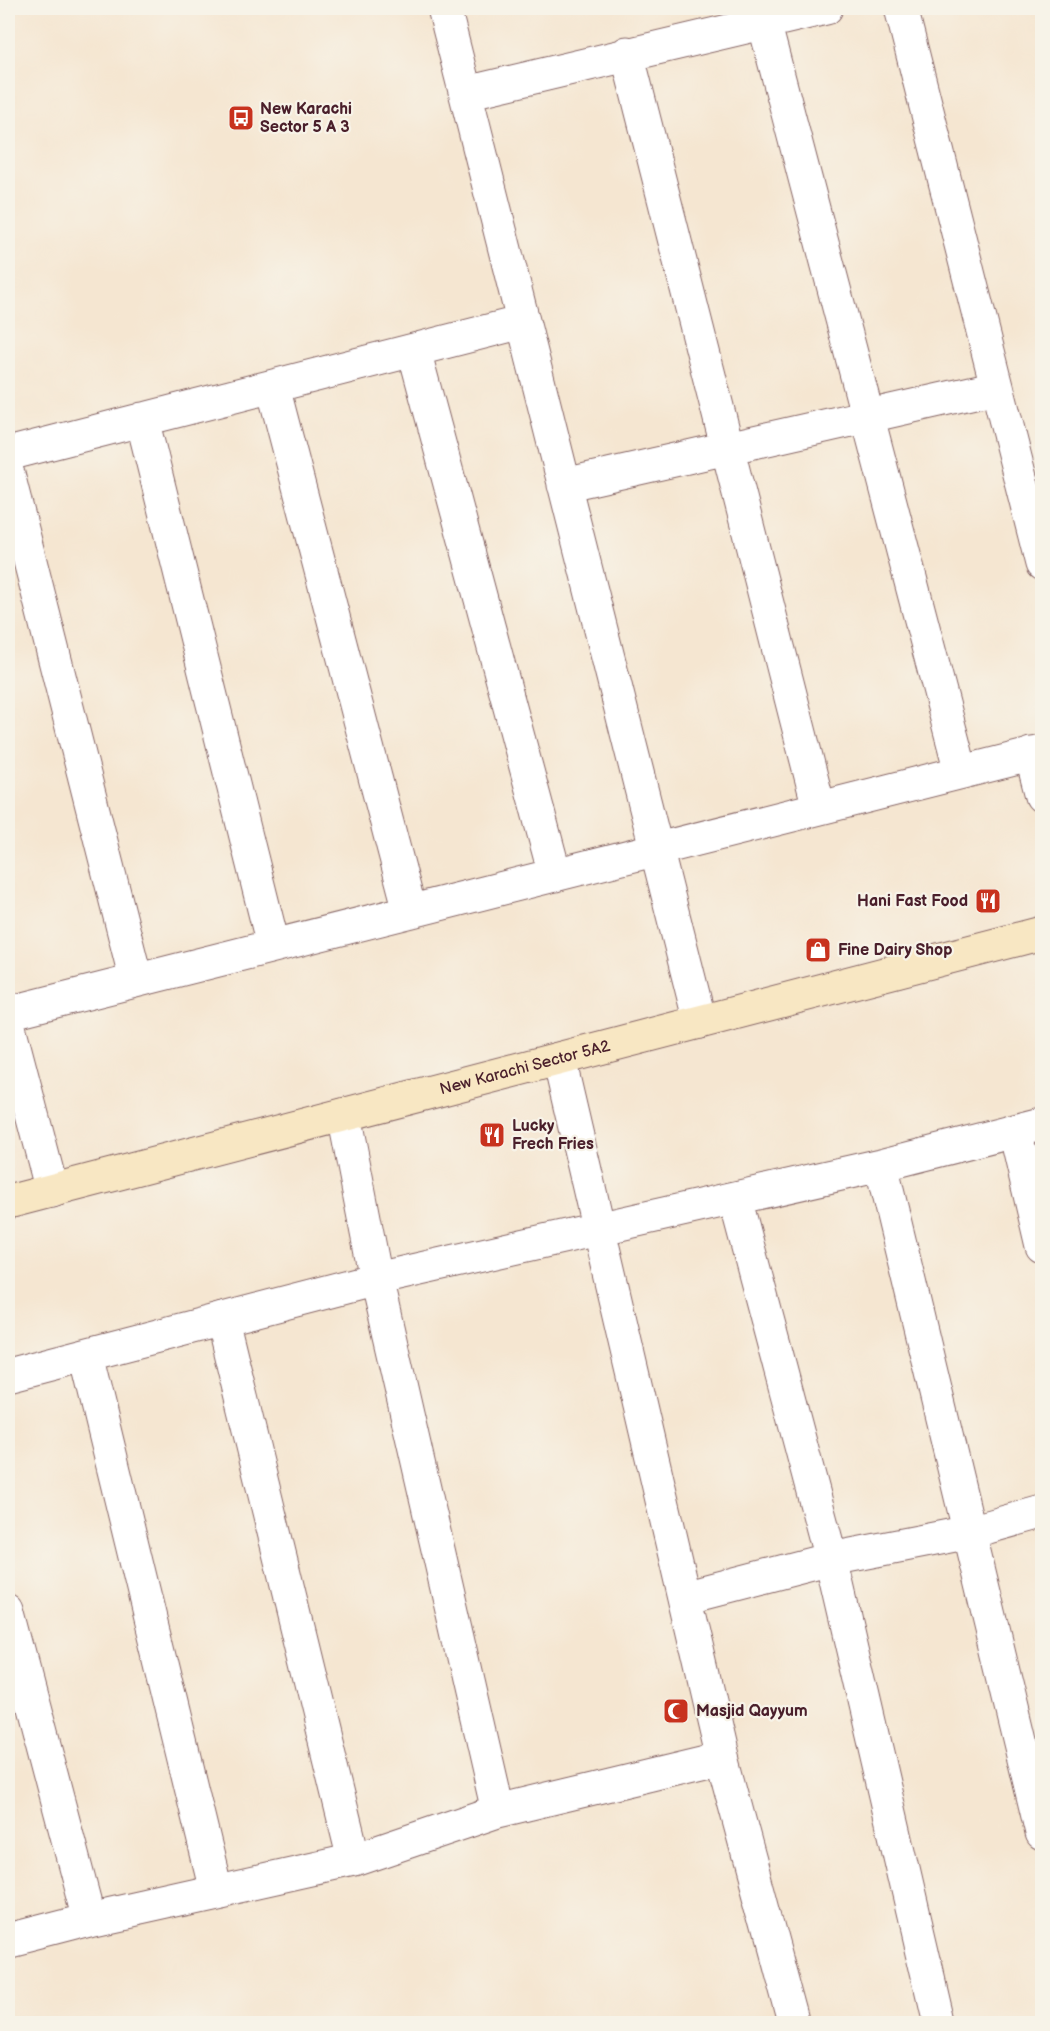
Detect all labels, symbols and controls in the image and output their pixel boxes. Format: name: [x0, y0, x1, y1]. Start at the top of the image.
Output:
place label: New Karachi Sector 5 A 3: [260, 100, 352, 137]
bus stop icon: New Karachi Sector 5 A 3: [226, 103, 256, 133]
restaurant icon: Hani Fast Food: [973, 886, 1003, 916]
place label: Hani Fast Food: [857, 892, 968, 911]
shop icon: Fine Dairy Shop: [803, 935, 833, 965]
place label: Fine Dairy Shop: [838, 941, 952, 960]
street label: New Karachi Sector 5A2: [438, 1036, 613, 1099]
place label: Lucky Frech Fries: [512, 1117, 594, 1154]
restaurant icon: Lucky Frech Fries: [477, 1120, 507, 1150]
mosque icon: Masjid Qayyum: [661, 1696, 691, 1726]
place label: Masjid Qayyum: [696, 1702, 808, 1721]

